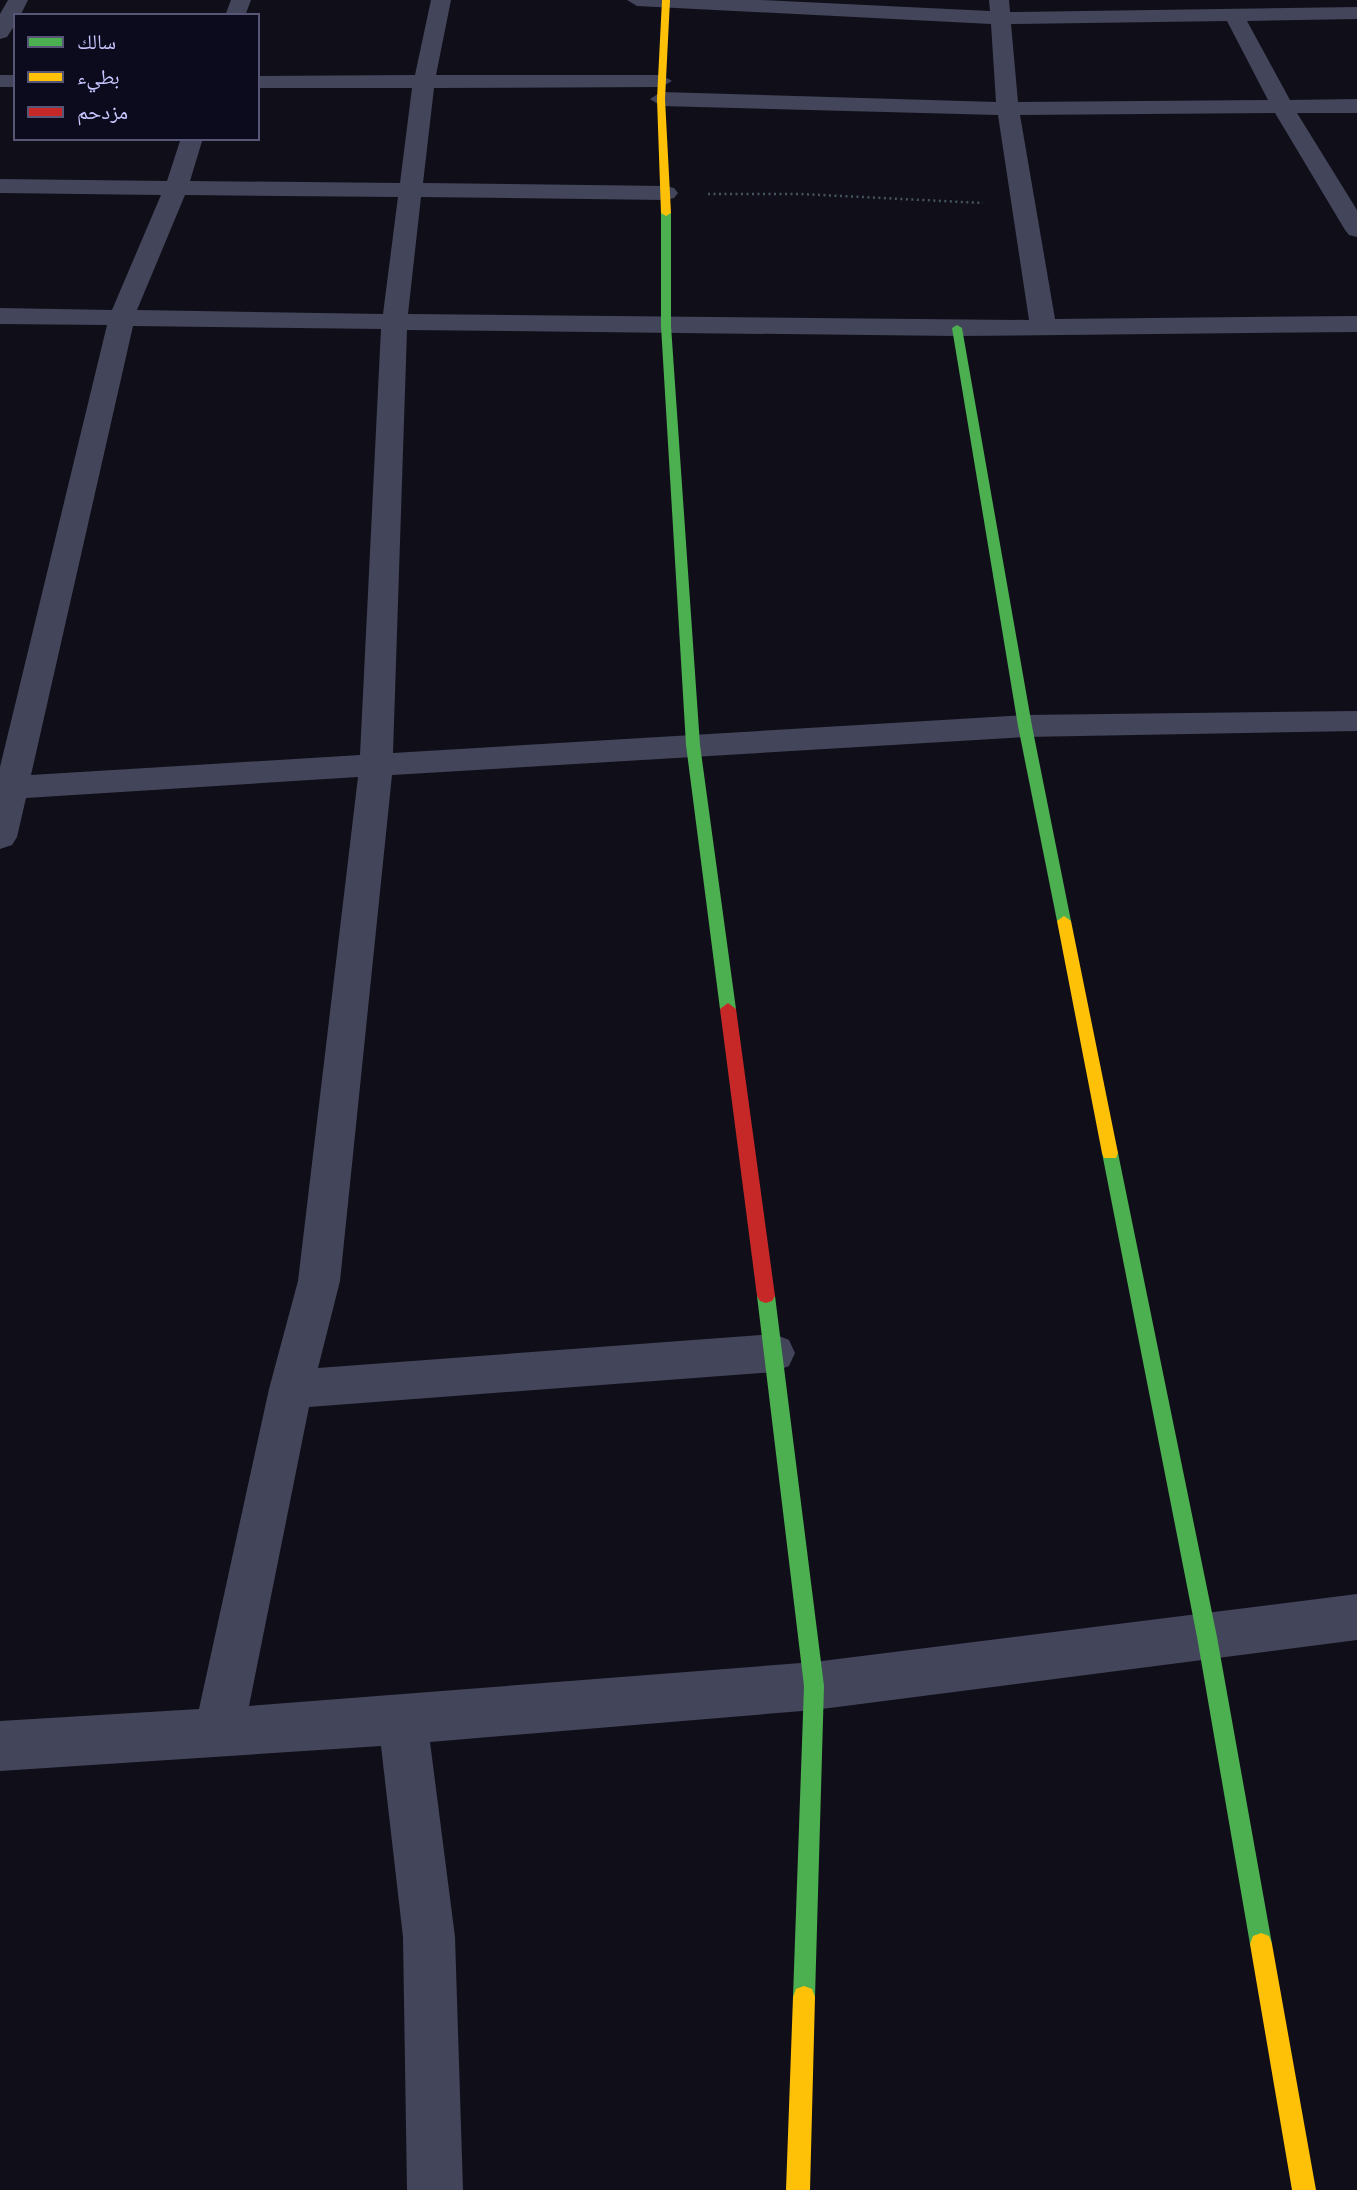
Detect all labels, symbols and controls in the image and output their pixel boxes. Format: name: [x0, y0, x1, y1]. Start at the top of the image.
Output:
legend: [14, 14, 259, 140]
text: سالك: [77, 29, 116, 54]
text: بطيء: [77, 64, 120, 93]
text: مزدحم: [77, 99, 128, 126]

